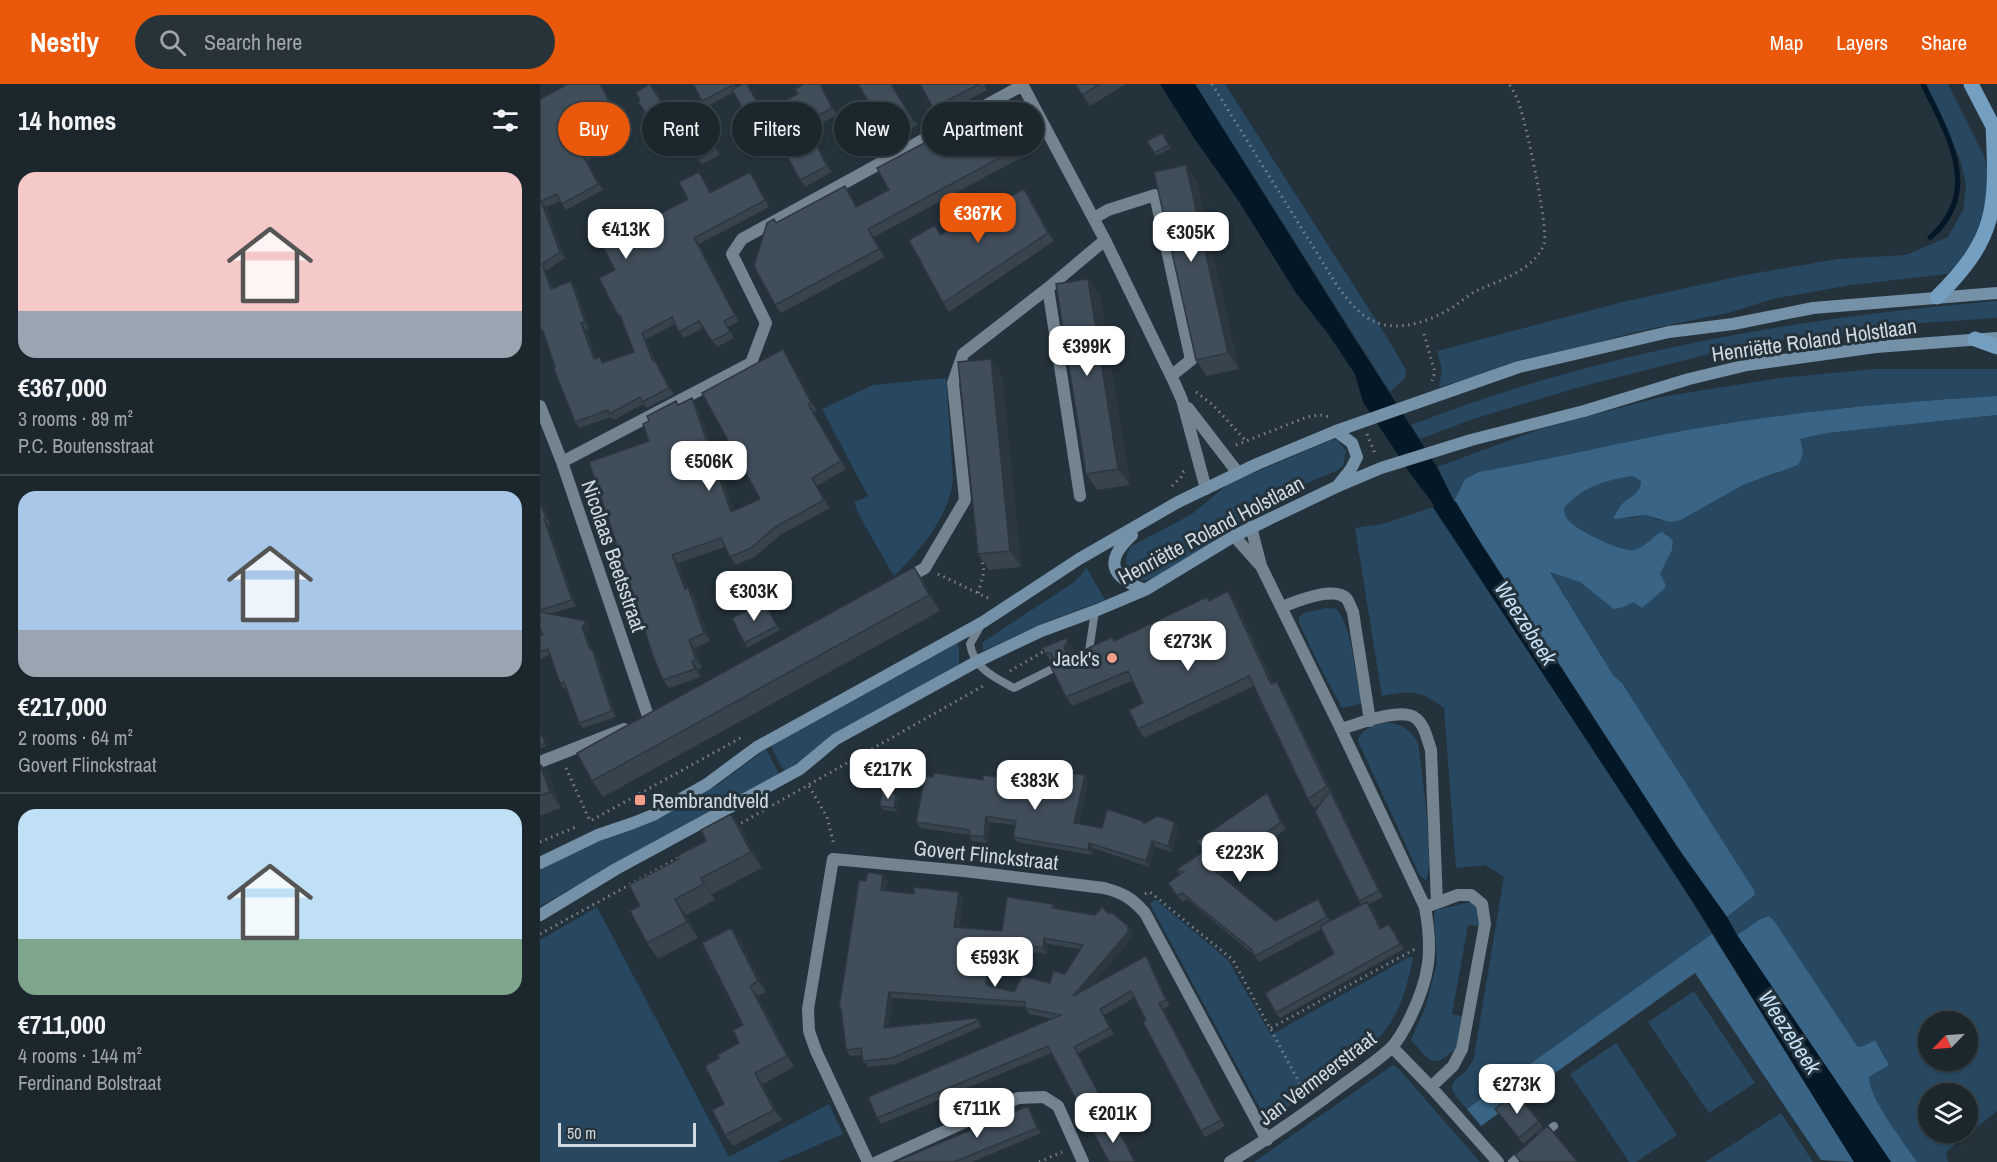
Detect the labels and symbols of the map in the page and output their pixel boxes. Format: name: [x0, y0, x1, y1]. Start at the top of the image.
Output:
pin: €367K: [936, 193, 1020, 244]
pin: €413K: [584, 209, 668, 260]
pin: €305K: [1149, 212, 1233, 263]
street label: Henriëtte Roland Holstlaan: [1710, 311, 1918, 369]
pin: €399K: [1045, 326, 1129, 377]
pin: €506K: [667, 441, 751, 492]
street label: Henriëtte Roland Holstlaan: [1113, 469, 1309, 591]
street label: Nicolaas Beetsstraat: [574, 476, 654, 636]
pin: €303K: [712, 571, 796, 622]
water label: Weezebeek: [1488, 575, 1565, 672]
pin: €273K: [1146, 621, 1230, 672]
place label: Jack's: [1053, 644, 1100, 673]
marker: Jack's: [1105, 651, 1119, 665]
pin: €217K: [846, 749, 930, 800]
pin: €383K: [993, 760, 1077, 811]
place label: Rembrandtveld: [652, 786, 769, 815]
marker: Rembrandtveld: [633, 793, 647, 807]
pin: €223K: [1198, 832, 1282, 883]
street label: Govert Flinckstraat: [912, 833, 1060, 877]
pin: €593K: [953, 937, 1037, 988]
water label: Weezebeek: [1752, 984, 1829, 1081]
north arrow: [1918, 1011, 1978, 1071]
street label: Jan Vermeerstraat: [1252, 1024, 1382, 1132]
pin: €273K: [1475, 1064, 1559, 1115]
pin: €711K: [935, 1088, 1019, 1139]
pin: €201K: [1071, 1093, 1155, 1144]
scale bar: [558, 1120, 696, 1148]

